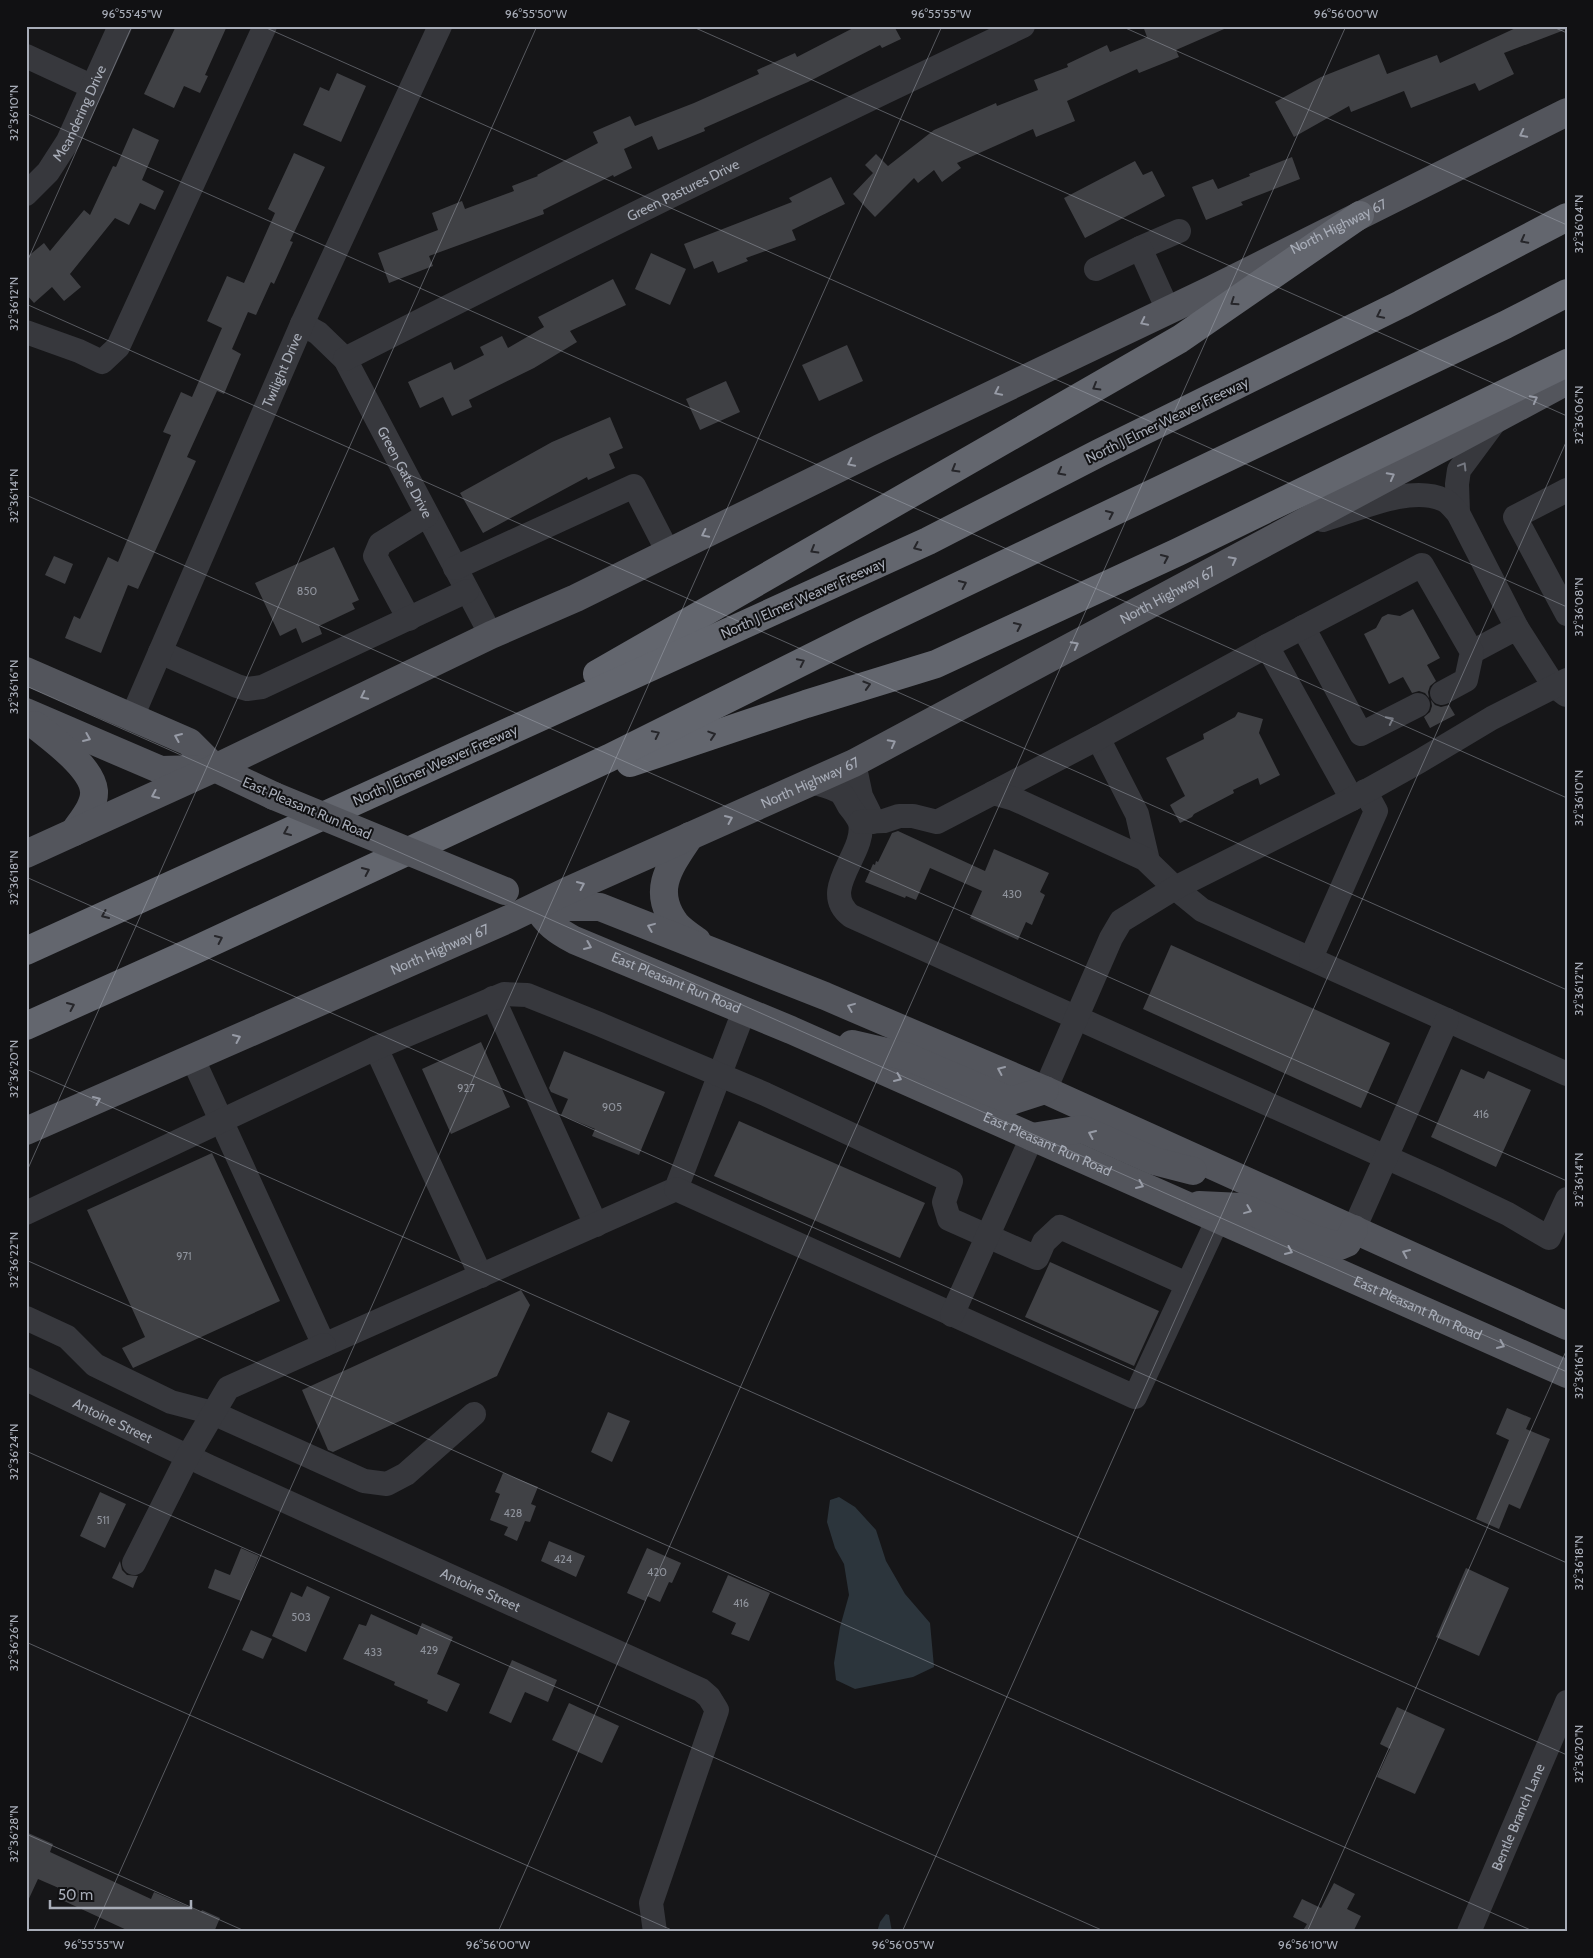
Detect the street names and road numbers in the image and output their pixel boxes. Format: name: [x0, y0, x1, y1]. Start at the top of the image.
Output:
street label: Meandering Drive: [48, 62, 110, 165]
street label: Green Pastures Drive: [624, 155, 742, 225]
street label: North Highway 67: [1287, 194, 1390, 258]
street label: Twilight Drive: [258, 330, 306, 410]
street label: North J Elmer Weaver Freeway: [1083, 373, 1251, 467]
street label: Green Gate Drive: [373, 423, 437, 521]
street label: North J Elmer Weaver Freeway: [718, 553, 888, 643]
street label: North Highway 67: [1117, 562, 1219, 628]
street label: North J Elmer Weaver Freeway: [350, 720, 520, 810]
street label: North Highway 67: [758, 753, 863, 812]
street label: East Pleasant Run Road: [240, 773, 374, 843]
street label: North Highway 67: [388, 920, 492, 979]
street label: East Pleasant Run Road: [609, 948, 744, 1017]
street label: East Pleasant Run Road: [981, 1107, 1115, 1180]
street label: East Pleasant Run Road: [1351, 1272, 1485, 1344]
street label: Antoine Street: [70, 1394, 155, 1447]
street label: Antoine Street: [438, 1564, 524, 1616]
street label: Bentle Branch Lane: [1487, 1761, 1549, 1873]

